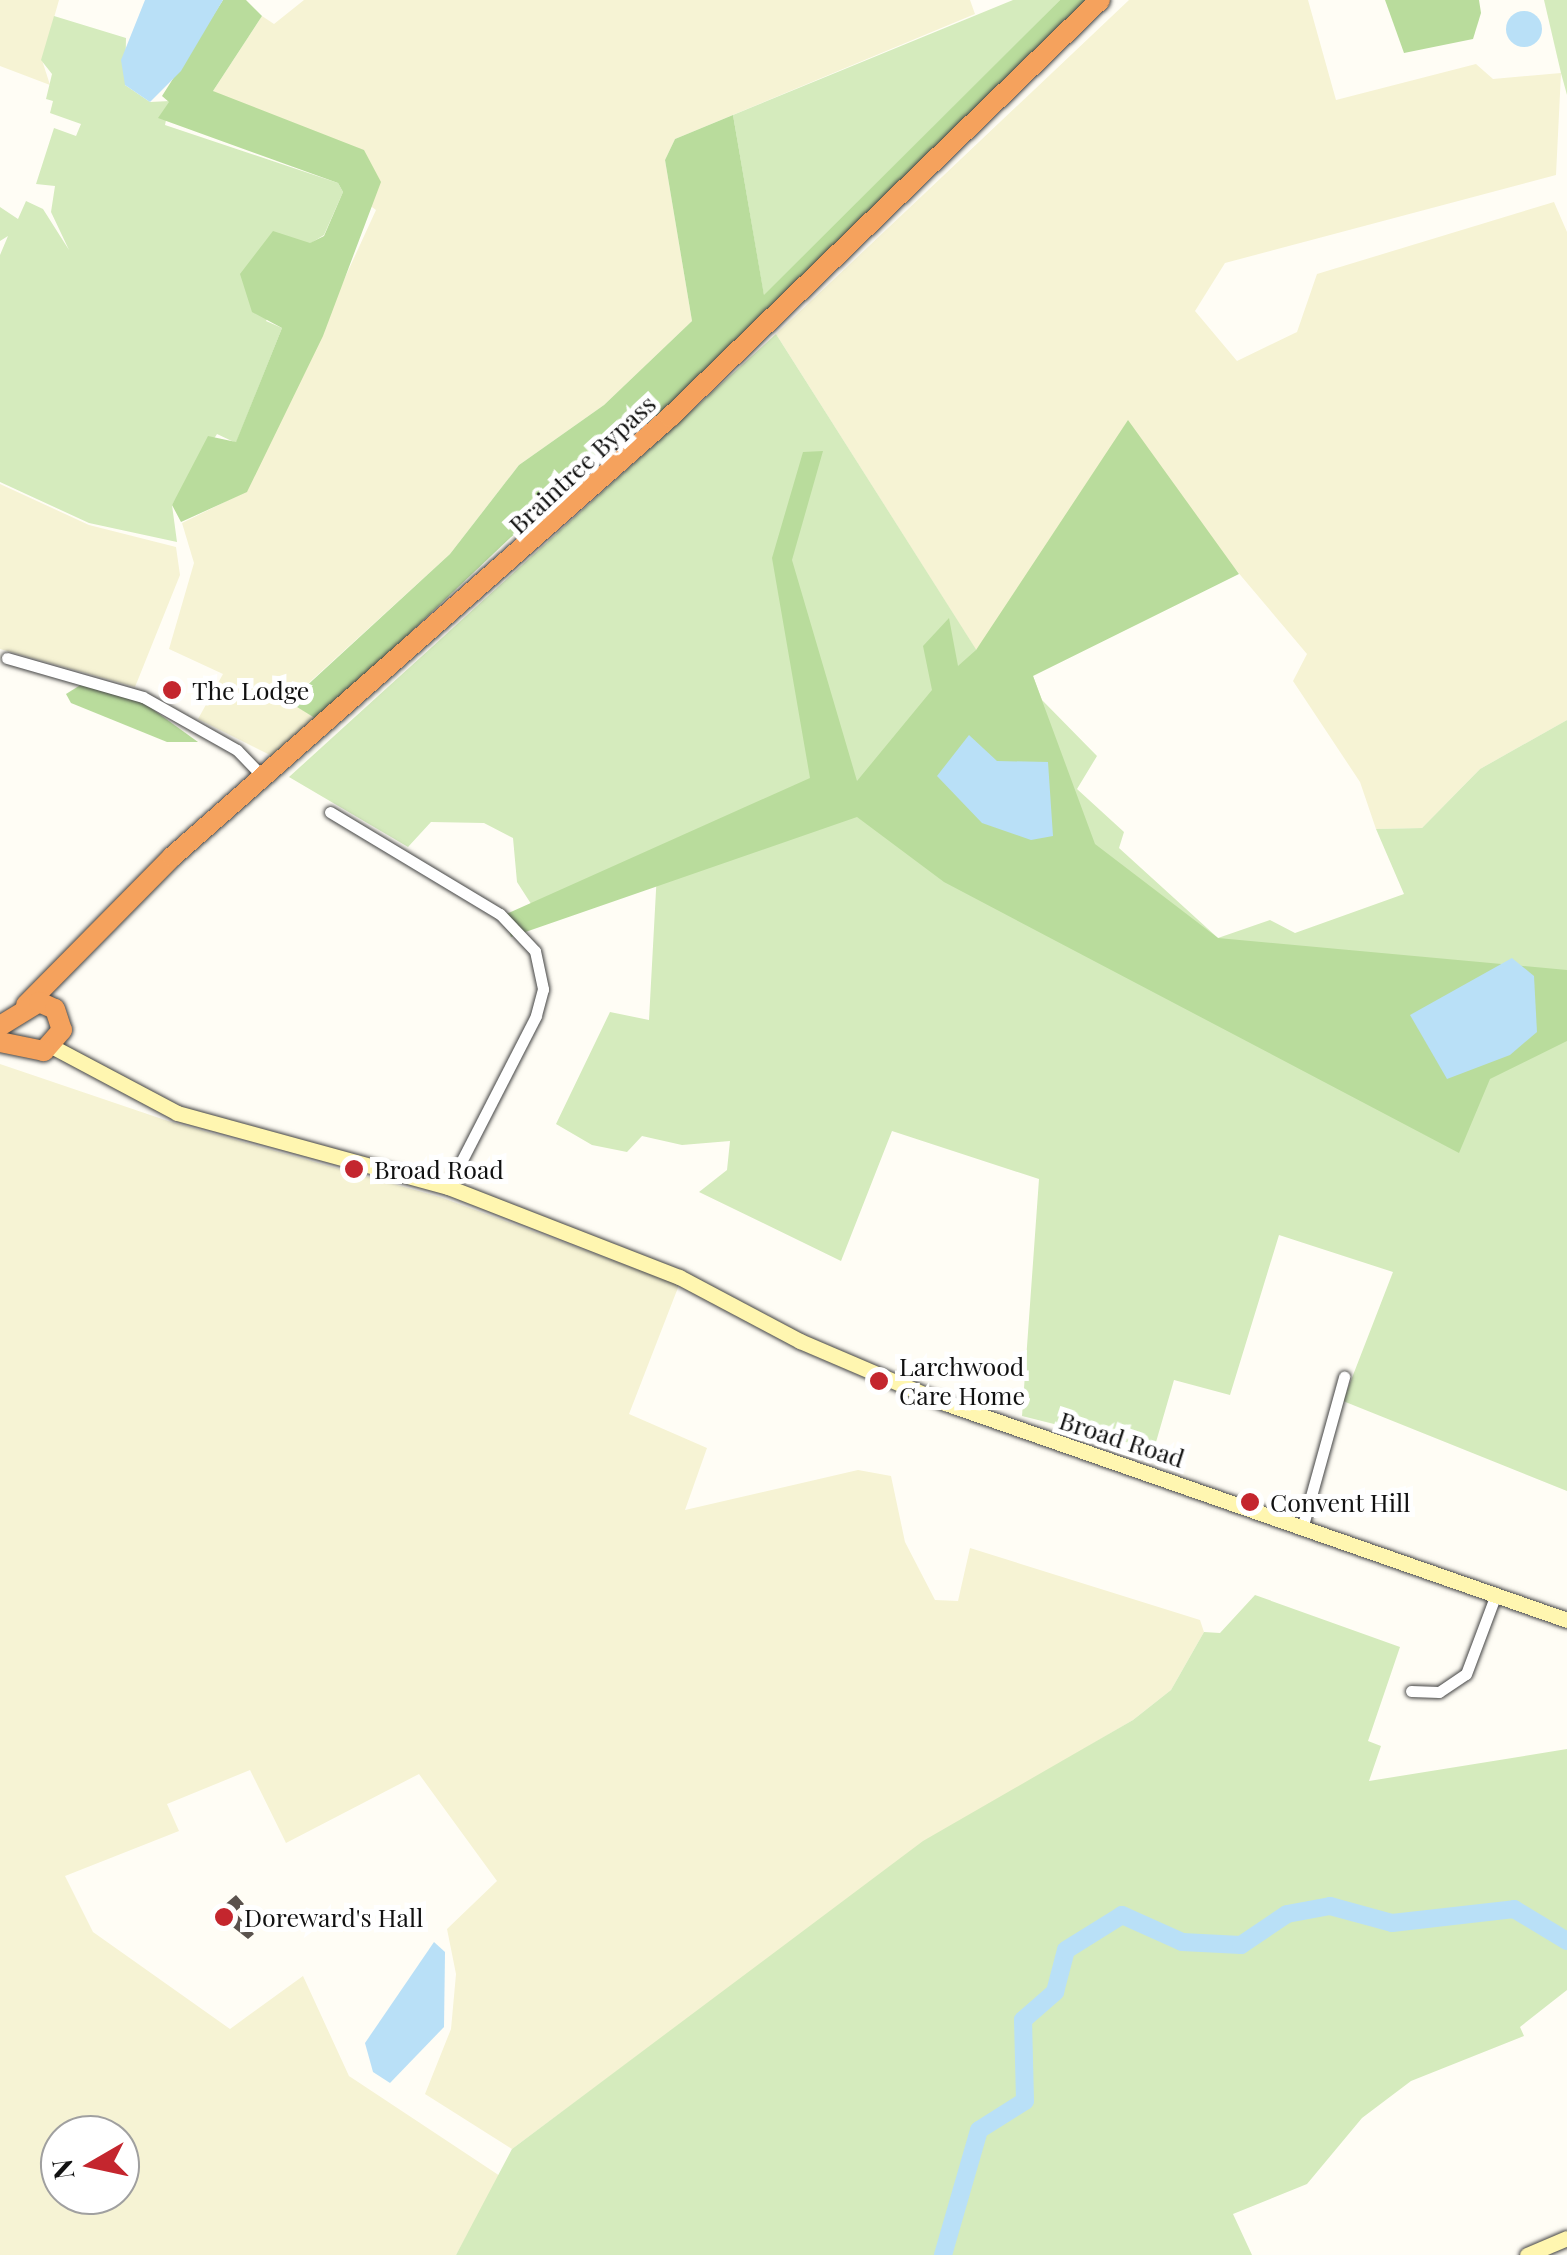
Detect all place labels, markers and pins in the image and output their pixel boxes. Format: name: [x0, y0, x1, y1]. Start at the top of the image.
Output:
place label: The Lodge: [192, 675, 309, 705]
marker: The Lodge: [161, 679, 183, 701]
place label: Broad Road: [374, 1154, 504, 1184]
marker: Broad Road: [343, 1158, 365, 1180]
place label: Larchwood Care Home: [899, 1352, 1025, 1411]
marker: Larchwood Care Home: [868, 1370, 890, 1392]
place label: Convent Hill: [1270, 1487, 1411, 1517]
marker: Convent Hill: [1239, 1491, 1261, 1513]
place label: Doreward's Hall: [244, 1902, 423, 1932]
marker: Doreward's Hall: [213, 1906, 235, 1928]

